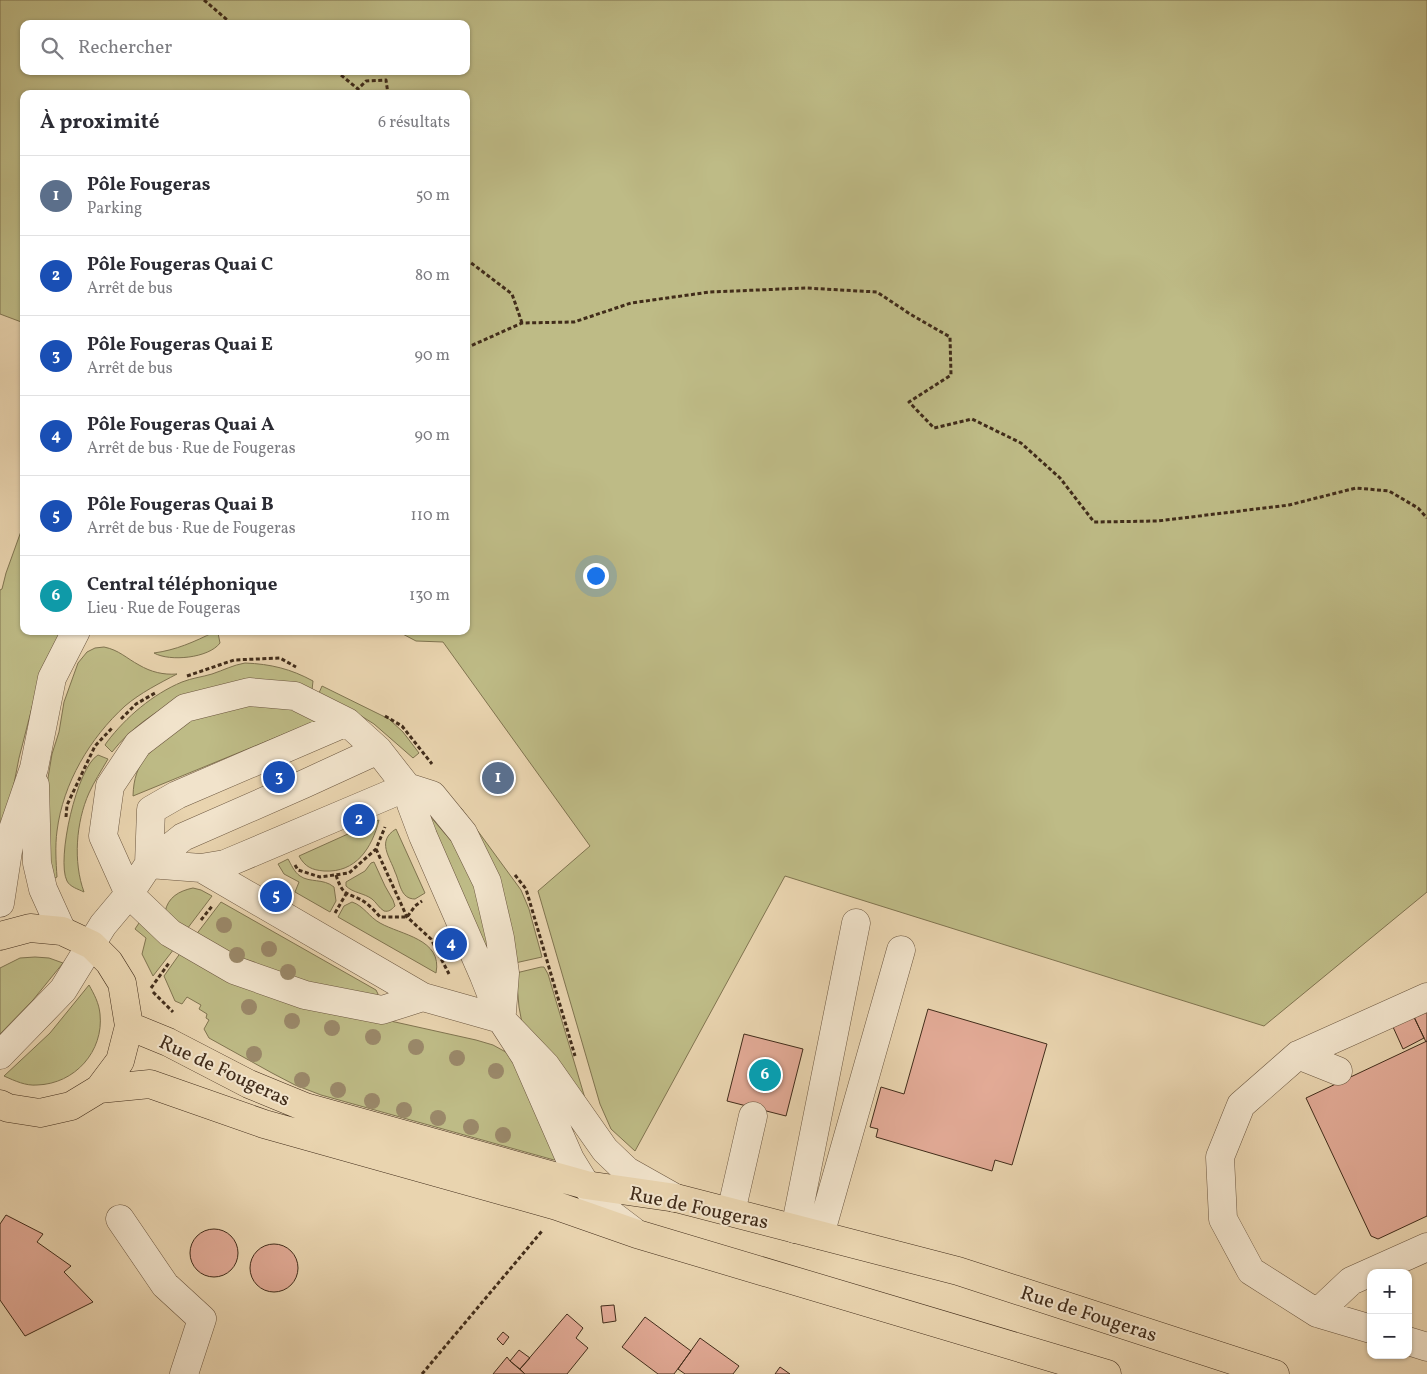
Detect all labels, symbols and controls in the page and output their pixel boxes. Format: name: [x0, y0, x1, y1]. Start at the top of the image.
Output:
search box: [20, 20, 470, 75]
icon: search: [38, 34, 66, 62]
text: Rechercher: [78, 35, 172, 61]
text: À proximité: [40, 108, 159, 137]
text: 6 résultats: [378, 112, 450, 134]
text: Pôle Fougeras: [87, 172, 211, 198]
text: 1: [53, 185, 59, 207]
text: 50 m: [416, 185, 450, 207]
text: Parking: [87, 198, 142, 220]
text: Pôle Fougeras Quai C: [87, 252, 273, 278]
text: 2: [52, 265, 60, 287]
text: 80 m: [415, 265, 450, 287]
text: Arrêt de bus: [87, 278, 173, 300]
text: Pôle Fougeras Quai E: [87, 332, 273, 358]
text: 3: [52, 345, 60, 367]
text: 90 m: [414, 345, 450, 367]
text: Arrêt de bus: [87, 358, 173, 380]
text: Pôle Fougeras Quai A: [87, 412, 275, 438]
text: 4: [51, 425, 61, 447]
text: 90 m: [414, 425, 450, 447]
text: Arrêt de bus · Rue de Fougeras: [87, 438, 296, 460]
text: Pôle Fougeras Quai B: [87, 492, 274, 518]
text: 5: [52, 505, 60, 527]
text: 110 m: [411, 505, 450, 527]
text: Arrêt de bus · Rue de Fougeras: [87, 518, 296, 540]
your location: [583, 563, 609, 589]
text: Central téléphonique: [87, 572, 277, 598]
text: 6: [52, 585, 60, 607]
text: 130 m: [409, 585, 450, 607]
text: Lieu · Rue de Fougeras: [87, 598, 240, 620]
pin: 3: [263, 758, 295, 796]
pin: 1: [482, 759, 514, 797]
pin: 2: [343, 801, 375, 839]
pin: 5: [260, 877, 292, 915]
pin: 4: [435, 925, 467, 963]
street label: Rue de Fougeras: [154, 1029, 294, 1114]
pin: 6: [749, 1056, 781, 1094]
street label: Rue de Fougeras: [626, 1181, 771, 1237]
map controls: [1367, 1269, 1412, 1359]
button: +: [1367, 1269, 1412, 1314]
street label: Rue de Fougeras: [1017, 1280, 1160, 1350]
button: −: [1367, 1314, 1412, 1359]

